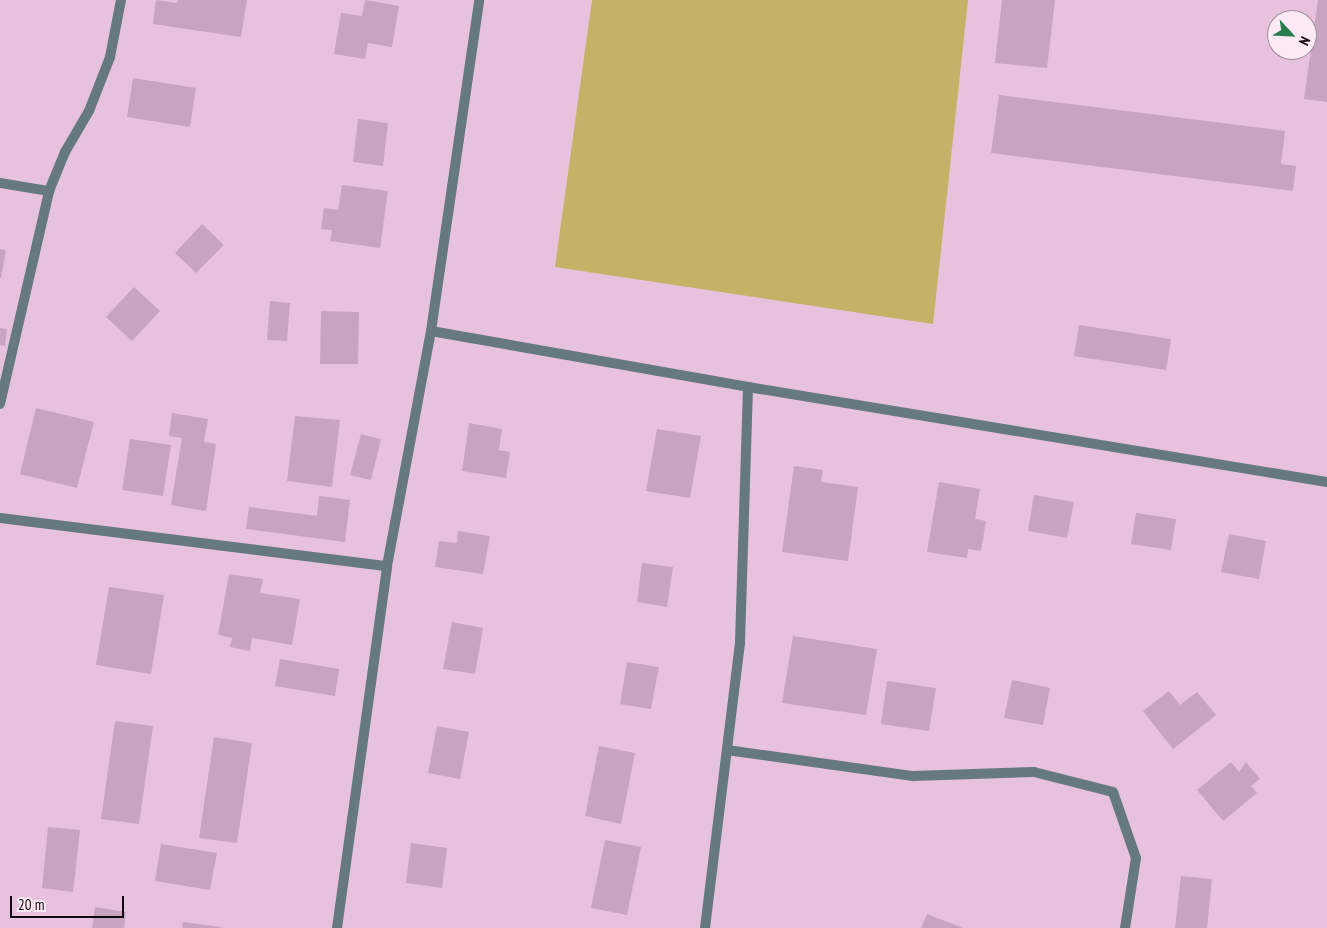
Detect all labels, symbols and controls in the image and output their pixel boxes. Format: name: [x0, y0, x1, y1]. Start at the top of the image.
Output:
north arrow: [1267, 10, 1317, 60]
text: N: [1295, 34, 1314, 48]
scale bar: [12, 886, 126, 918]
text: 20 m: [18, 895, 44, 914]

